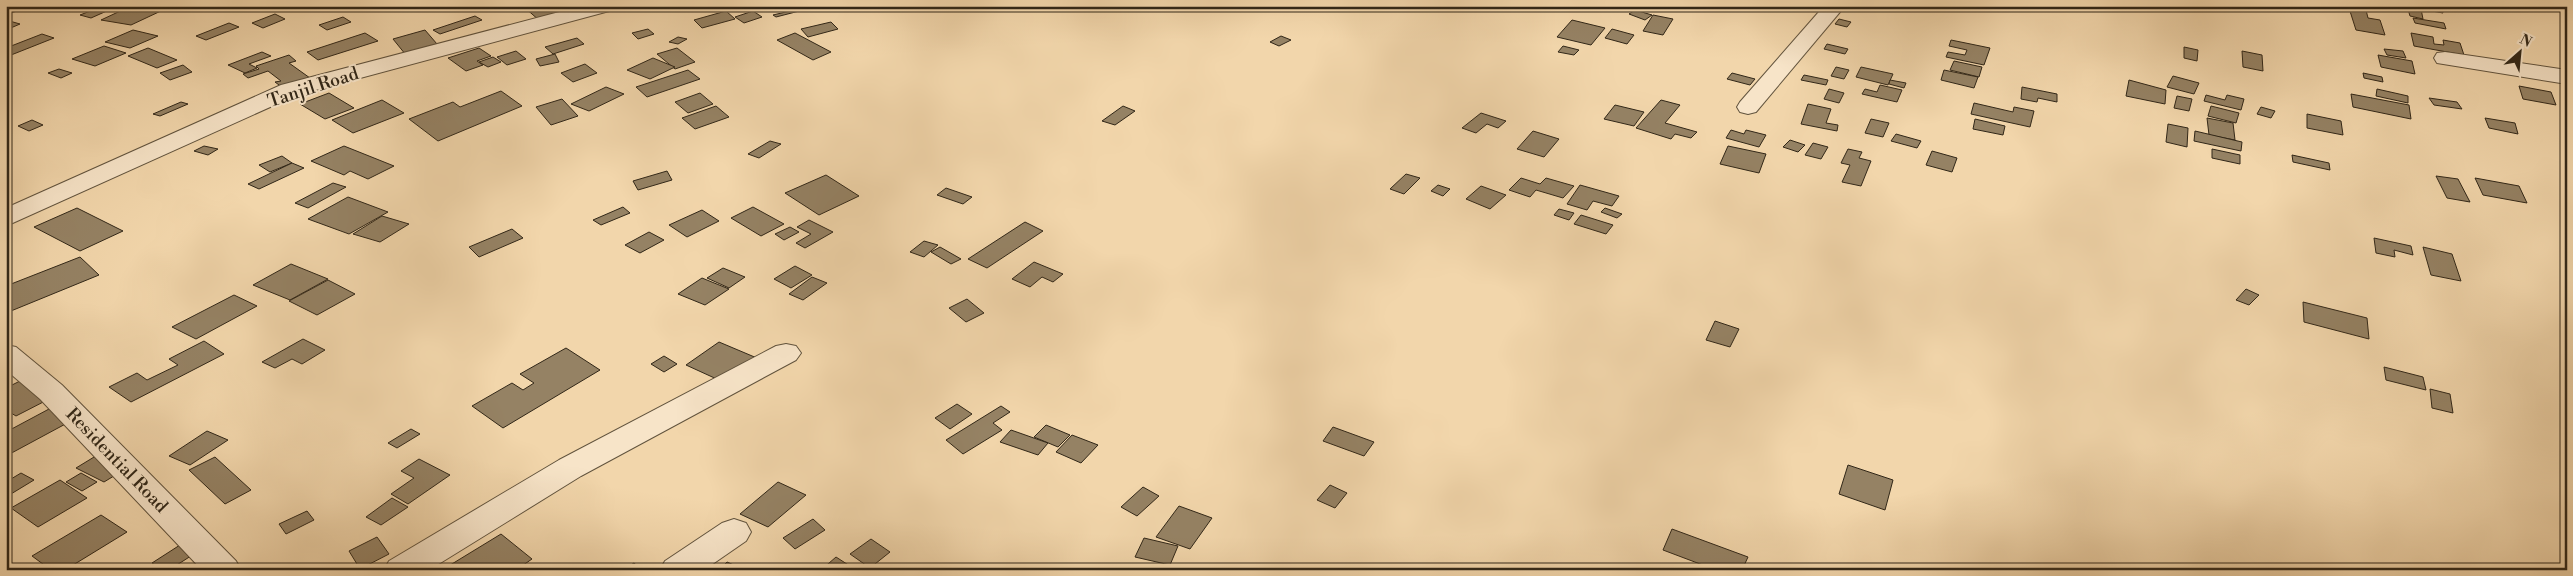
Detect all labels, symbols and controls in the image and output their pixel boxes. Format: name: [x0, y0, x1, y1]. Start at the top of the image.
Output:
north arrow: [2496, 28, 2546, 78]
text: N: [2516, 31, 2534, 52]
street label: Tanjil Road: [265, 62, 362, 113]
street label: Residential Road: [61, 403, 173, 518]

